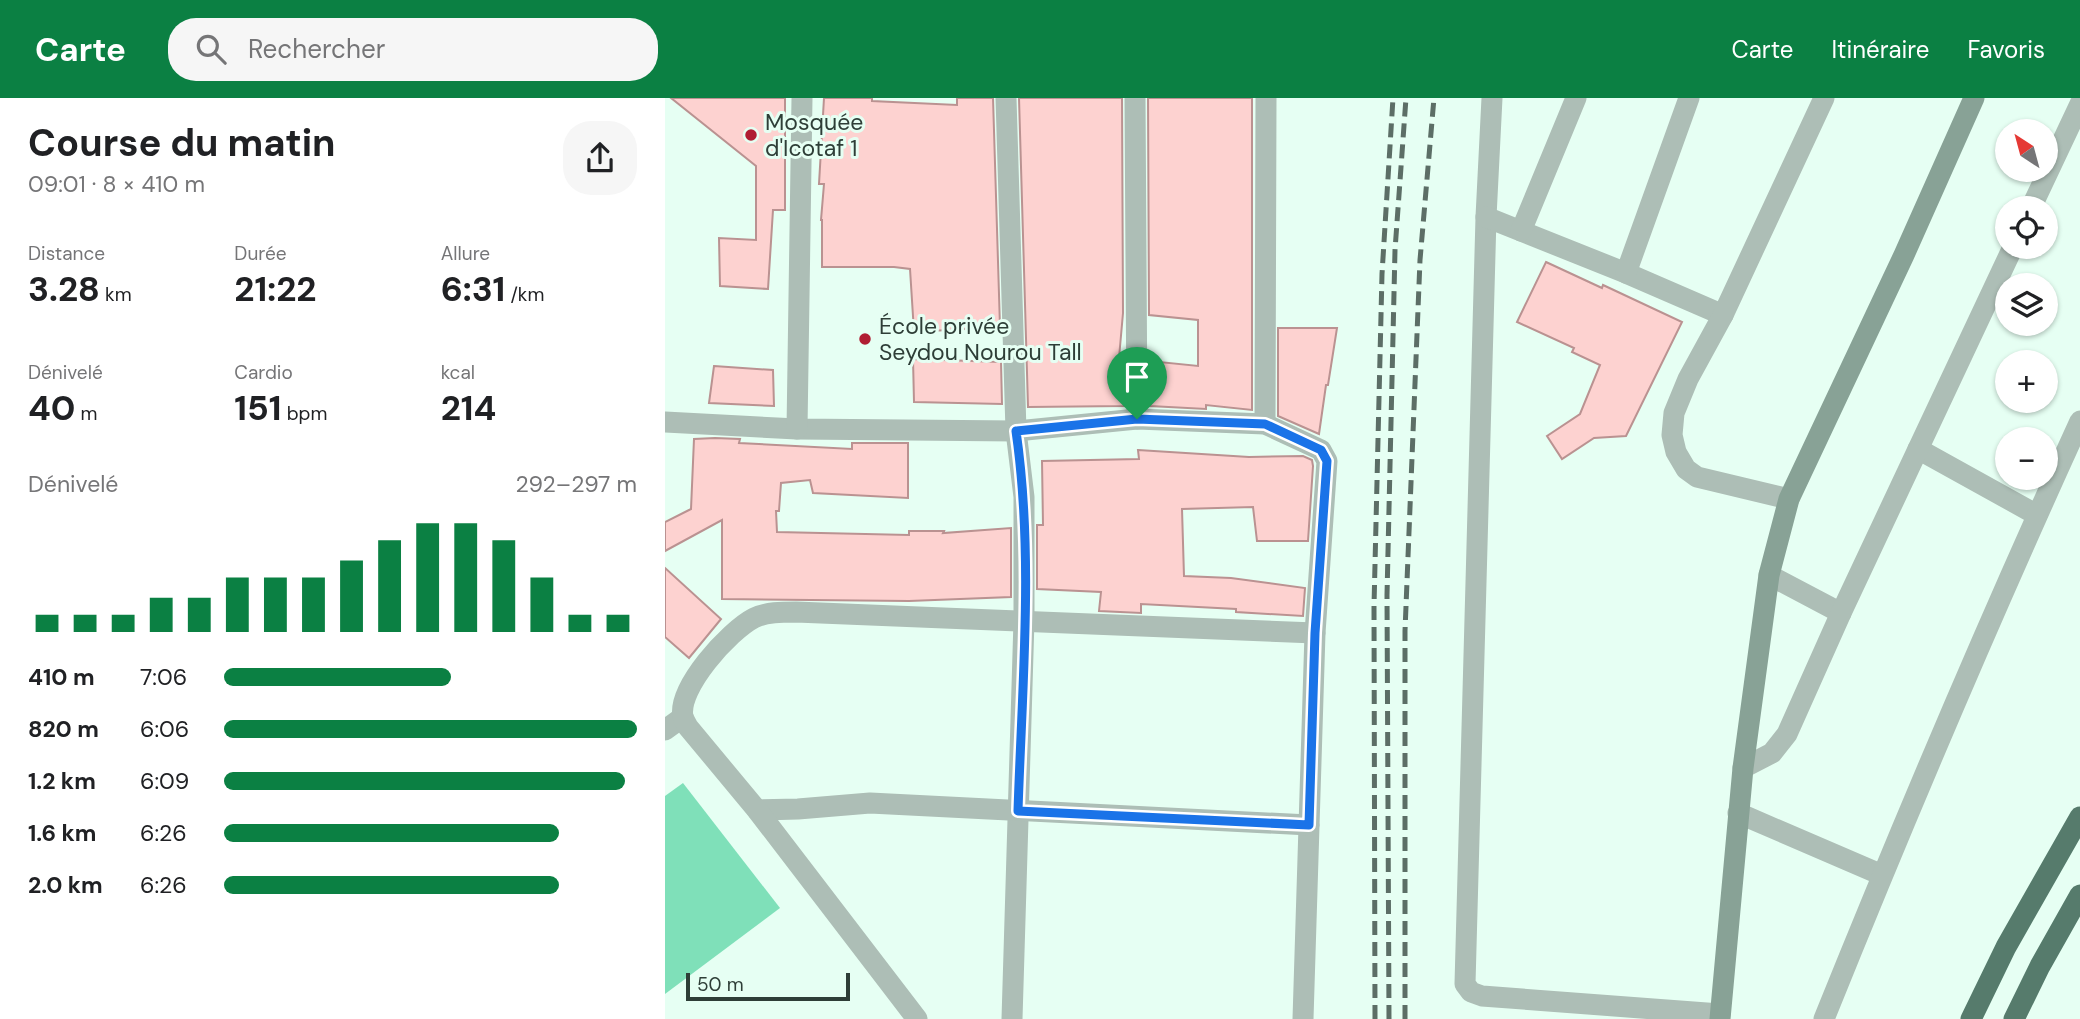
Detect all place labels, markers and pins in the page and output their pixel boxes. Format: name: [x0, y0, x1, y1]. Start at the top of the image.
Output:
place label: Mosquée d'Icotaf 1: [765, 107, 863, 163]
marker: Mosquée d'Icotaf 1: [743, 127, 759, 143]
place label: École privée Seydou Nourou Tall: [879, 311, 1082, 367]
marker: École privée Seydou Nourou Tall: [857, 331, 873, 347]
pin: [1107, 347, 1167, 419]

